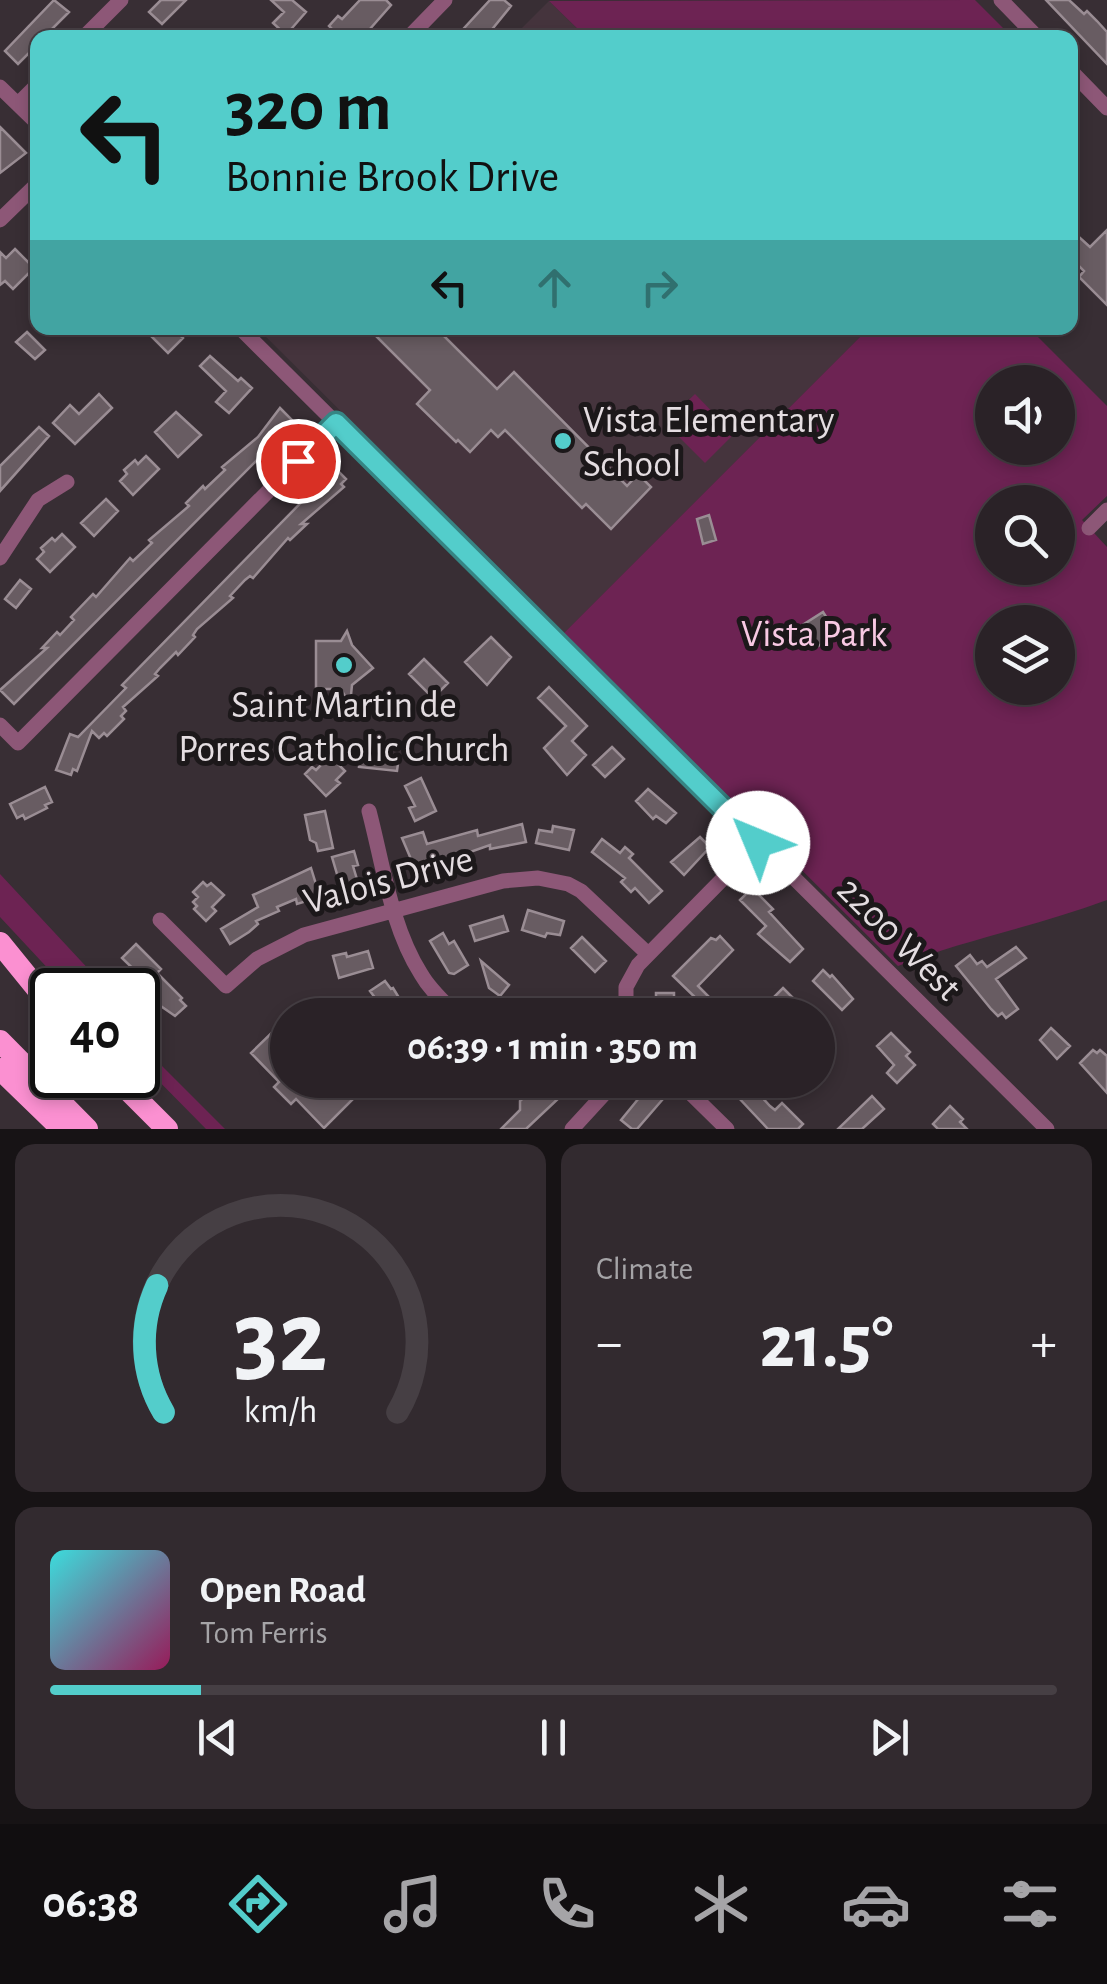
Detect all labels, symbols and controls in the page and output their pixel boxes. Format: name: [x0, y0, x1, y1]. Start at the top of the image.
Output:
icon: left: [60, 70, 190, 200]
text: 320 m: [225, 73, 392, 143]
text: Bonnie Brook Drive: [225, 155, 559, 200]
icon: left: [422, 260, 477, 315]
icon: ahead: [527, 260, 582, 315]
icon: right: [632, 260, 687, 315]
map controls: [975, 365, 1075, 705]
button: sound: [975, 365, 1075, 465]
place label: Vista Elementary School: [583, 402, 835, 484]
pin: [256, 419, 341, 504]
marker: Vista Elementary School: [552, 430, 574, 452]
icon: arrive: [271, 434, 326, 489]
button: search: [975, 485, 1075, 585]
button: layers: [975, 605, 1075, 705]
park label: Vista Park: [741, 616, 888, 654]
marker: Saint Martin de Porres Catholic Church: [333, 654, 355, 676]
place label: Saint Martin de Porres Catholic Church: [178, 687, 510, 769]
position arrow: [706, 791, 810, 895]
street label: Valois Drive: [300, 840, 477, 922]
street label: 2200 West: [830, 870, 968, 1008]
speed limit sign: 40: [30, 968, 160, 1098]
text: 06:39 · 1 min · 350 m: [407, 1029, 698, 1067]
text: Climate: [596, 1253, 693, 1285]
text: 32: [234, 1287, 327, 1391]
text: 21.5°: [760, 1306, 893, 1381]
text: −: [596, 1316, 622, 1371]
text: +: [1031, 1316, 1057, 1371]
text: km/h: [244, 1393, 317, 1429]
text: Open Road: [200, 1572, 366, 1610]
text: Tom Ferris: [200, 1617, 328, 1649]
icon: previous: [190, 1710, 245, 1765]
icon: pause: [526, 1710, 581, 1765]
icon: next: [862, 1710, 917, 1765]
icon: directions: [223, 1869, 293, 1939]
icon: music: [378, 1869, 448, 1939]
icon: phone: [532, 1869, 602, 1939]
icon: climate: [686, 1869, 756, 1939]
icon: car: [841, 1869, 911, 1939]
icon: filters: [995, 1869, 1065, 1939]
text: 06:38: [42, 1881, 139, 1926]

